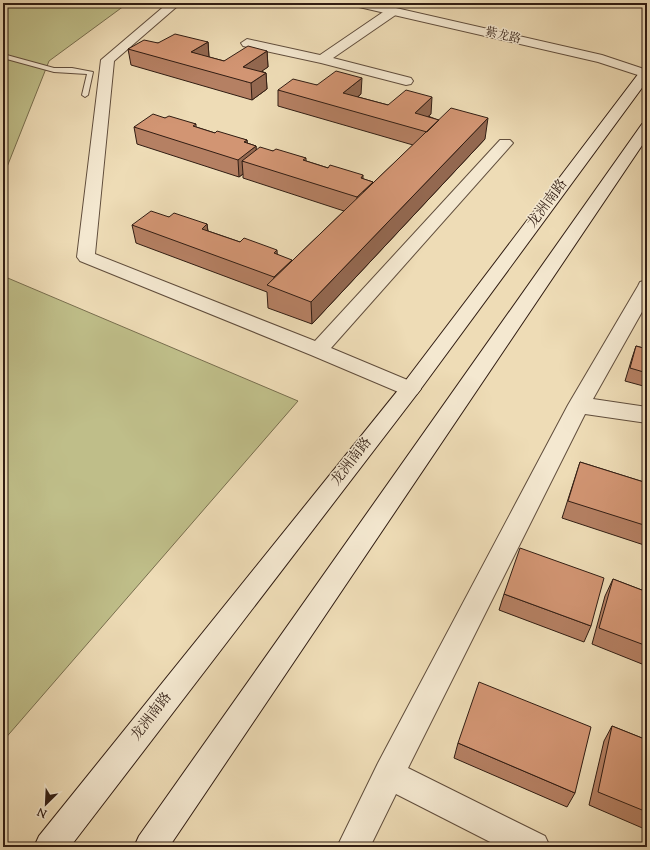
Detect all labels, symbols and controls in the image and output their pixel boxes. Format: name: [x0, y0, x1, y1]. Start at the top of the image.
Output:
street label: 紫龙路: [483, 23, 523, 49]
street label: 龙洲南路: [523, 176, 573, 232]
street label: 龙洲南路: [327, 434, 377, 490]
street label: 龙洲南路: [127, 689, 177, 745]
north arrow: [26, 784, 66, 824]
text: N: [35, 803, 51, 822]

